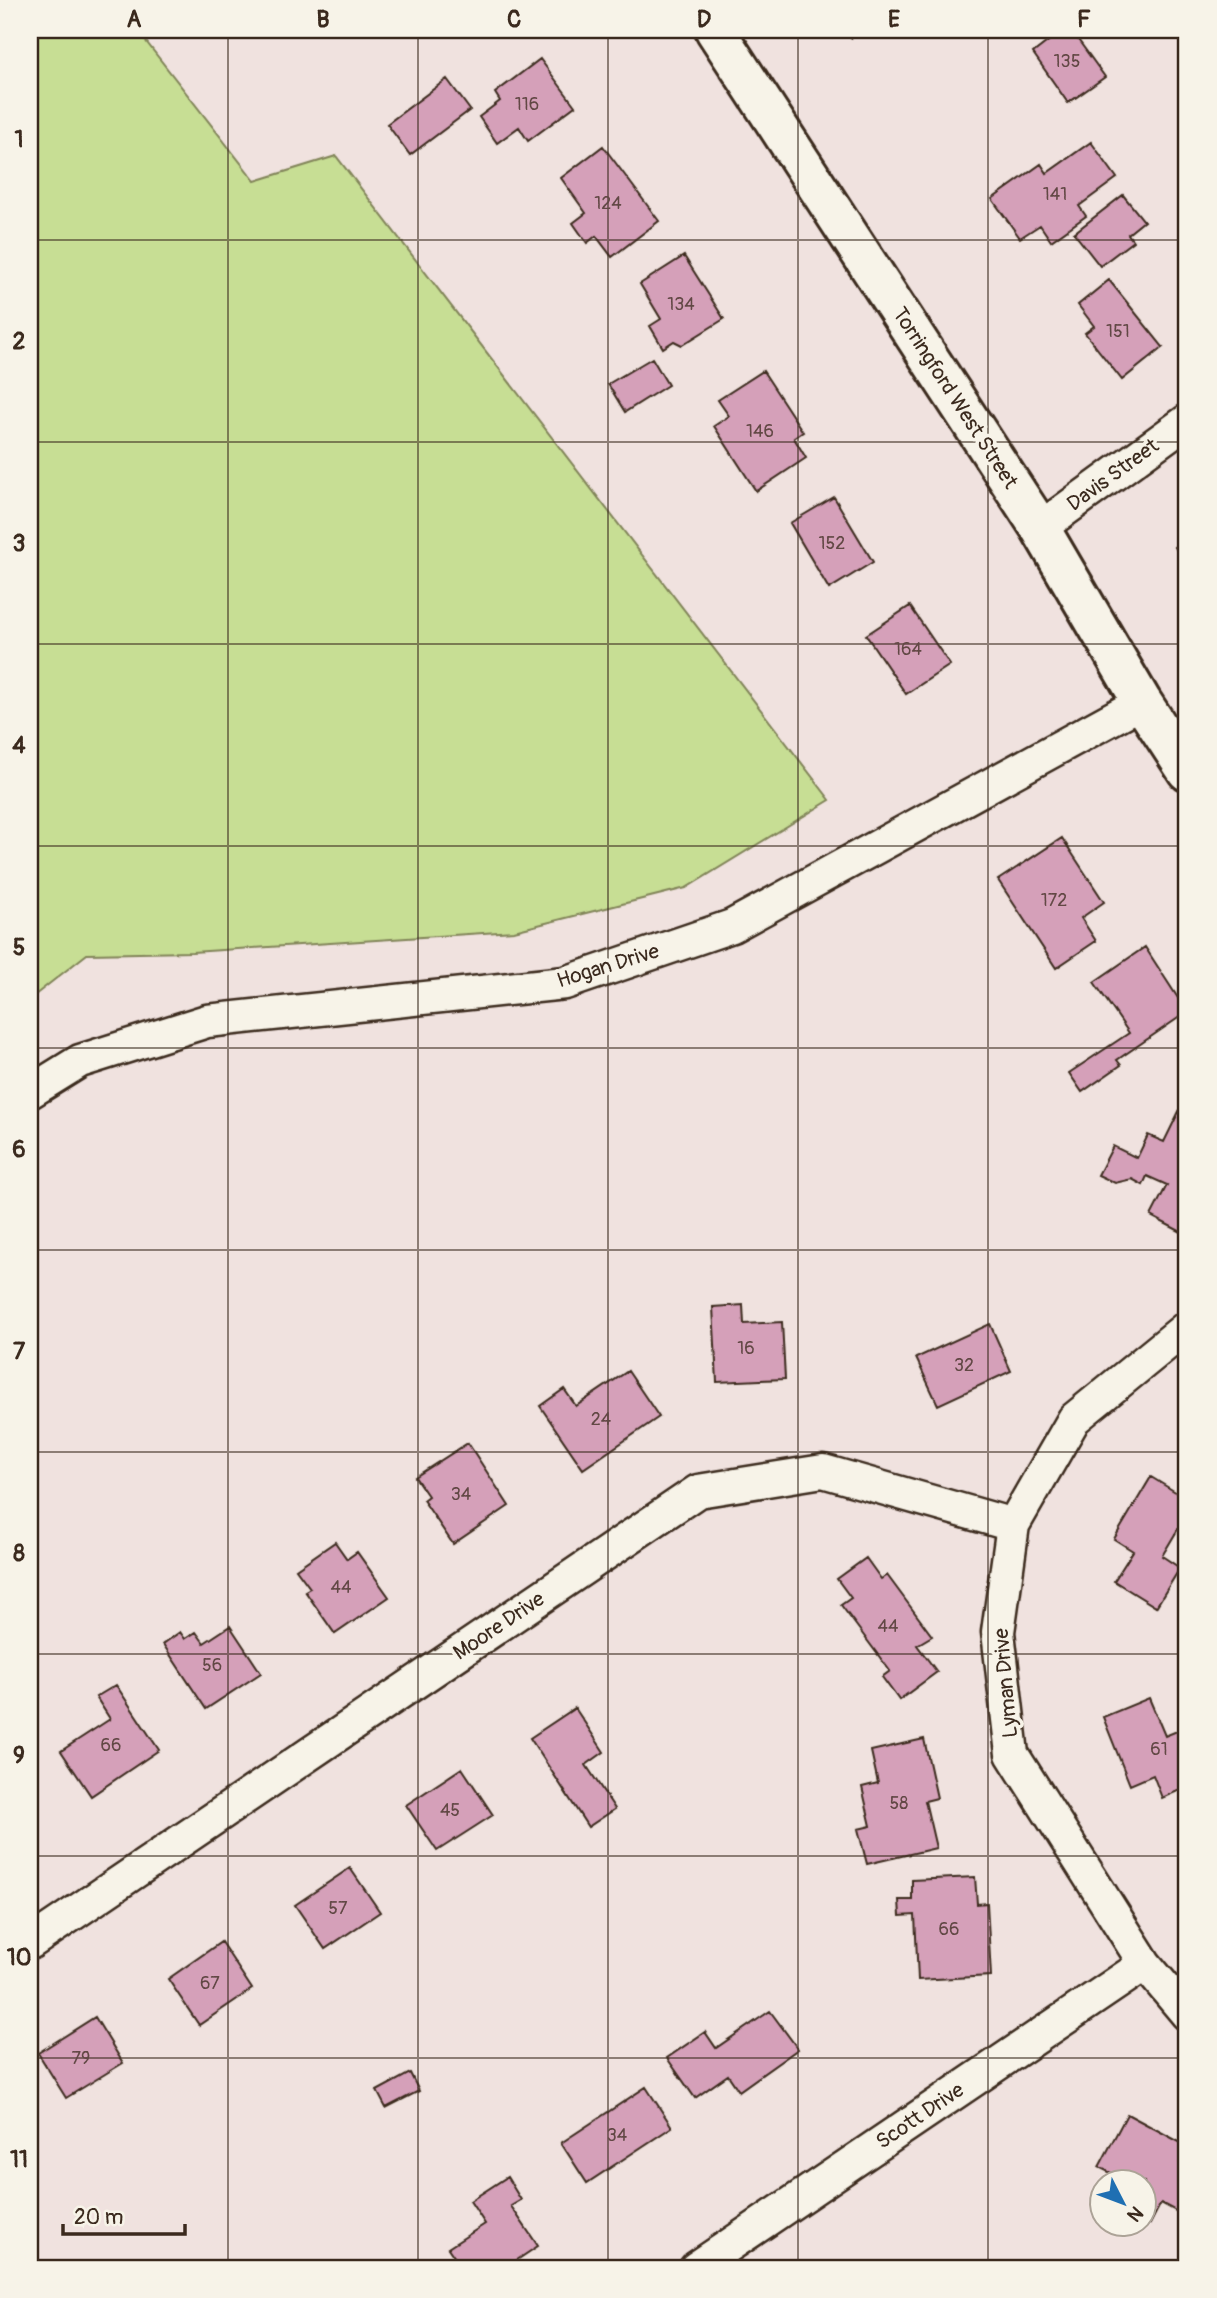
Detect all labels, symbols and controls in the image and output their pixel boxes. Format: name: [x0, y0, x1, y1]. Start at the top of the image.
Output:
text: A: [127, 5, 142, 34]
text: B: [316, 5, 330, 34]
text: C: [507, 5, 521, 34]
text: D: [697, 5, 711, 34]
text: E: [888, 5, 900, 34]
text: F: [1077, 5, 1091, 34]
house number: 135: [1054, 50, 1080, 73]
house number: 116: [515, 93, 539, 116]
text: 1: [15, 125, 24, 154]
house number: 141: [1043, 183, 1067, 206]
house number: 124: [594, 192, 622, 215]
house number: 134: [667, 293, 695, 316]
street label: Torringford West Street: [886, 302, 1024, 494]
house number: 151: [1106, 320, 1130, 343]
text: 2: [13, 327, 26, 356]
house number: 146: [746, 420, 774, 443]
street label: Davis Street: [1062, 432, 1165, 517]
text: 3: [13, 529, 25, 558]
house number: 152: [819, 532, 845, 555]
house number: 164: [894, 638, 923, 661]
text: 4: [12, 731, 26, 760]
house number: 172: [1041, 889, 1067, 912]
text: 5: [13, 933, 25, 962]
street label: Hogan Drive: [554, 937, 663, 994]
text: 6: [12, 1135, 26, 1164]
text: 7: [13, 1337, 26, 1366]
house number: 16: [737, 1337, 755, 1360]
house number: 32: [954, 1354, 974, 1377]
house number: 24: [591, 1408, 612, 1431]
house number: 34: [451, 1483, 472, 1506]
text: 8: [13, 1539, 25, 1568]
house number: 44: [331, 1576, 352, 1599]
street label: Moore Drive: [448, 1585, 550, 1666]
house number: 44: [878, 1615, 899, 1638]
street label: Lyman Drive: [988, 1626, 1024, 1739]
house number: 56: [202, 1654, 222, 1677]
house number: 66: [101, 1734, 121, 1757]
house number: 61: [1150, 1738, 1168, 1761]
text: 9: [13, 1741, 25, 1770]
house number: 58: [890, 1792, 908, 1815]
house number: 45: [440, 1799, 460, 1822]
house number: 57: [328, 1897, 348, 1920]
house number: 66: [939, 1918, 959, 1941]
text: 10: [7, 1943, 31, 1972]
house number: 67: [200, 1972, 220, 1995]
house number: 79: [72, 2047, 90, 2070]
street label: Scott Drive: [871, 2076, 970, 2155]
house number: 34: [607, 2124, 628, 2147]
text: 11: [10, 2145, 28, 2174]
north arrow: [1088, 2168, 1158, 2238]
scale bar: [63, 2193, 186, 2237]
text: N: [1122, 2201, 1148, 2227]
text: 20 m: [74, 2204, 123, 2231]

